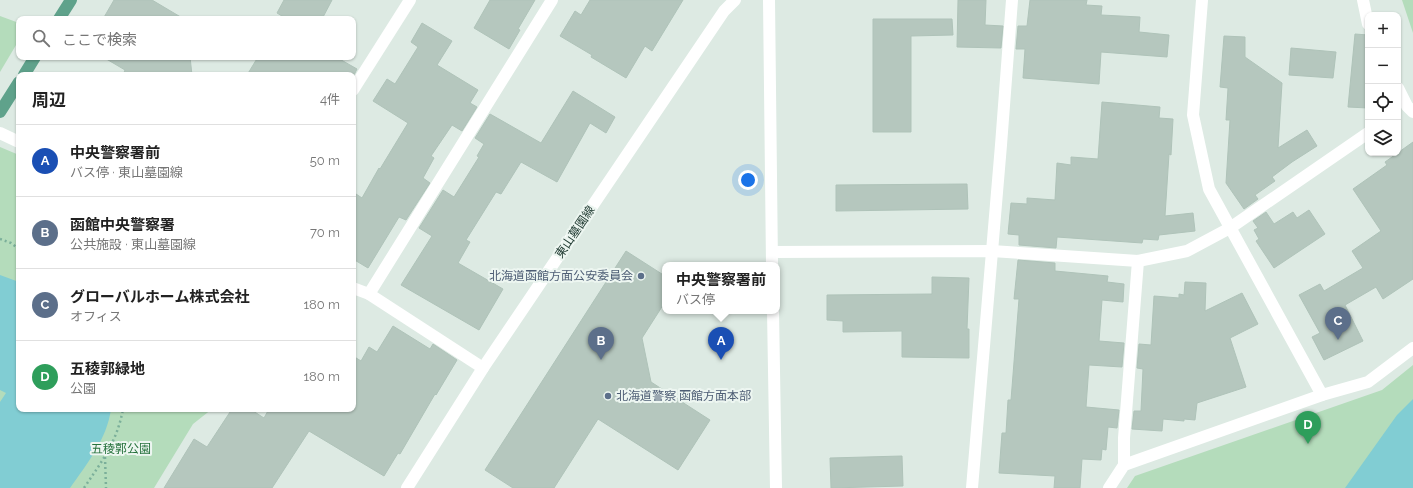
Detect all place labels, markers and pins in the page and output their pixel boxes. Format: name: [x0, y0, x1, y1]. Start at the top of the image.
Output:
place label: 北海道函館方面公安委員会: [489, 269, 633, 283]
marker: 北海道函館方面公安委員会: [636, 271, 646, 281]
pin: C: [1325, 307, 1351, 340]
pin: B: [588, 327, 614, 360]
pin: A: [708, 327, 734, 360]
place label: 北海道警察 函館方面本部: [616, 389, 751, 403]
marker: 北海道警察 函館方面本部: [603, 391, 613, 401]
pin: D: [1295, 411, 1321, 444]

